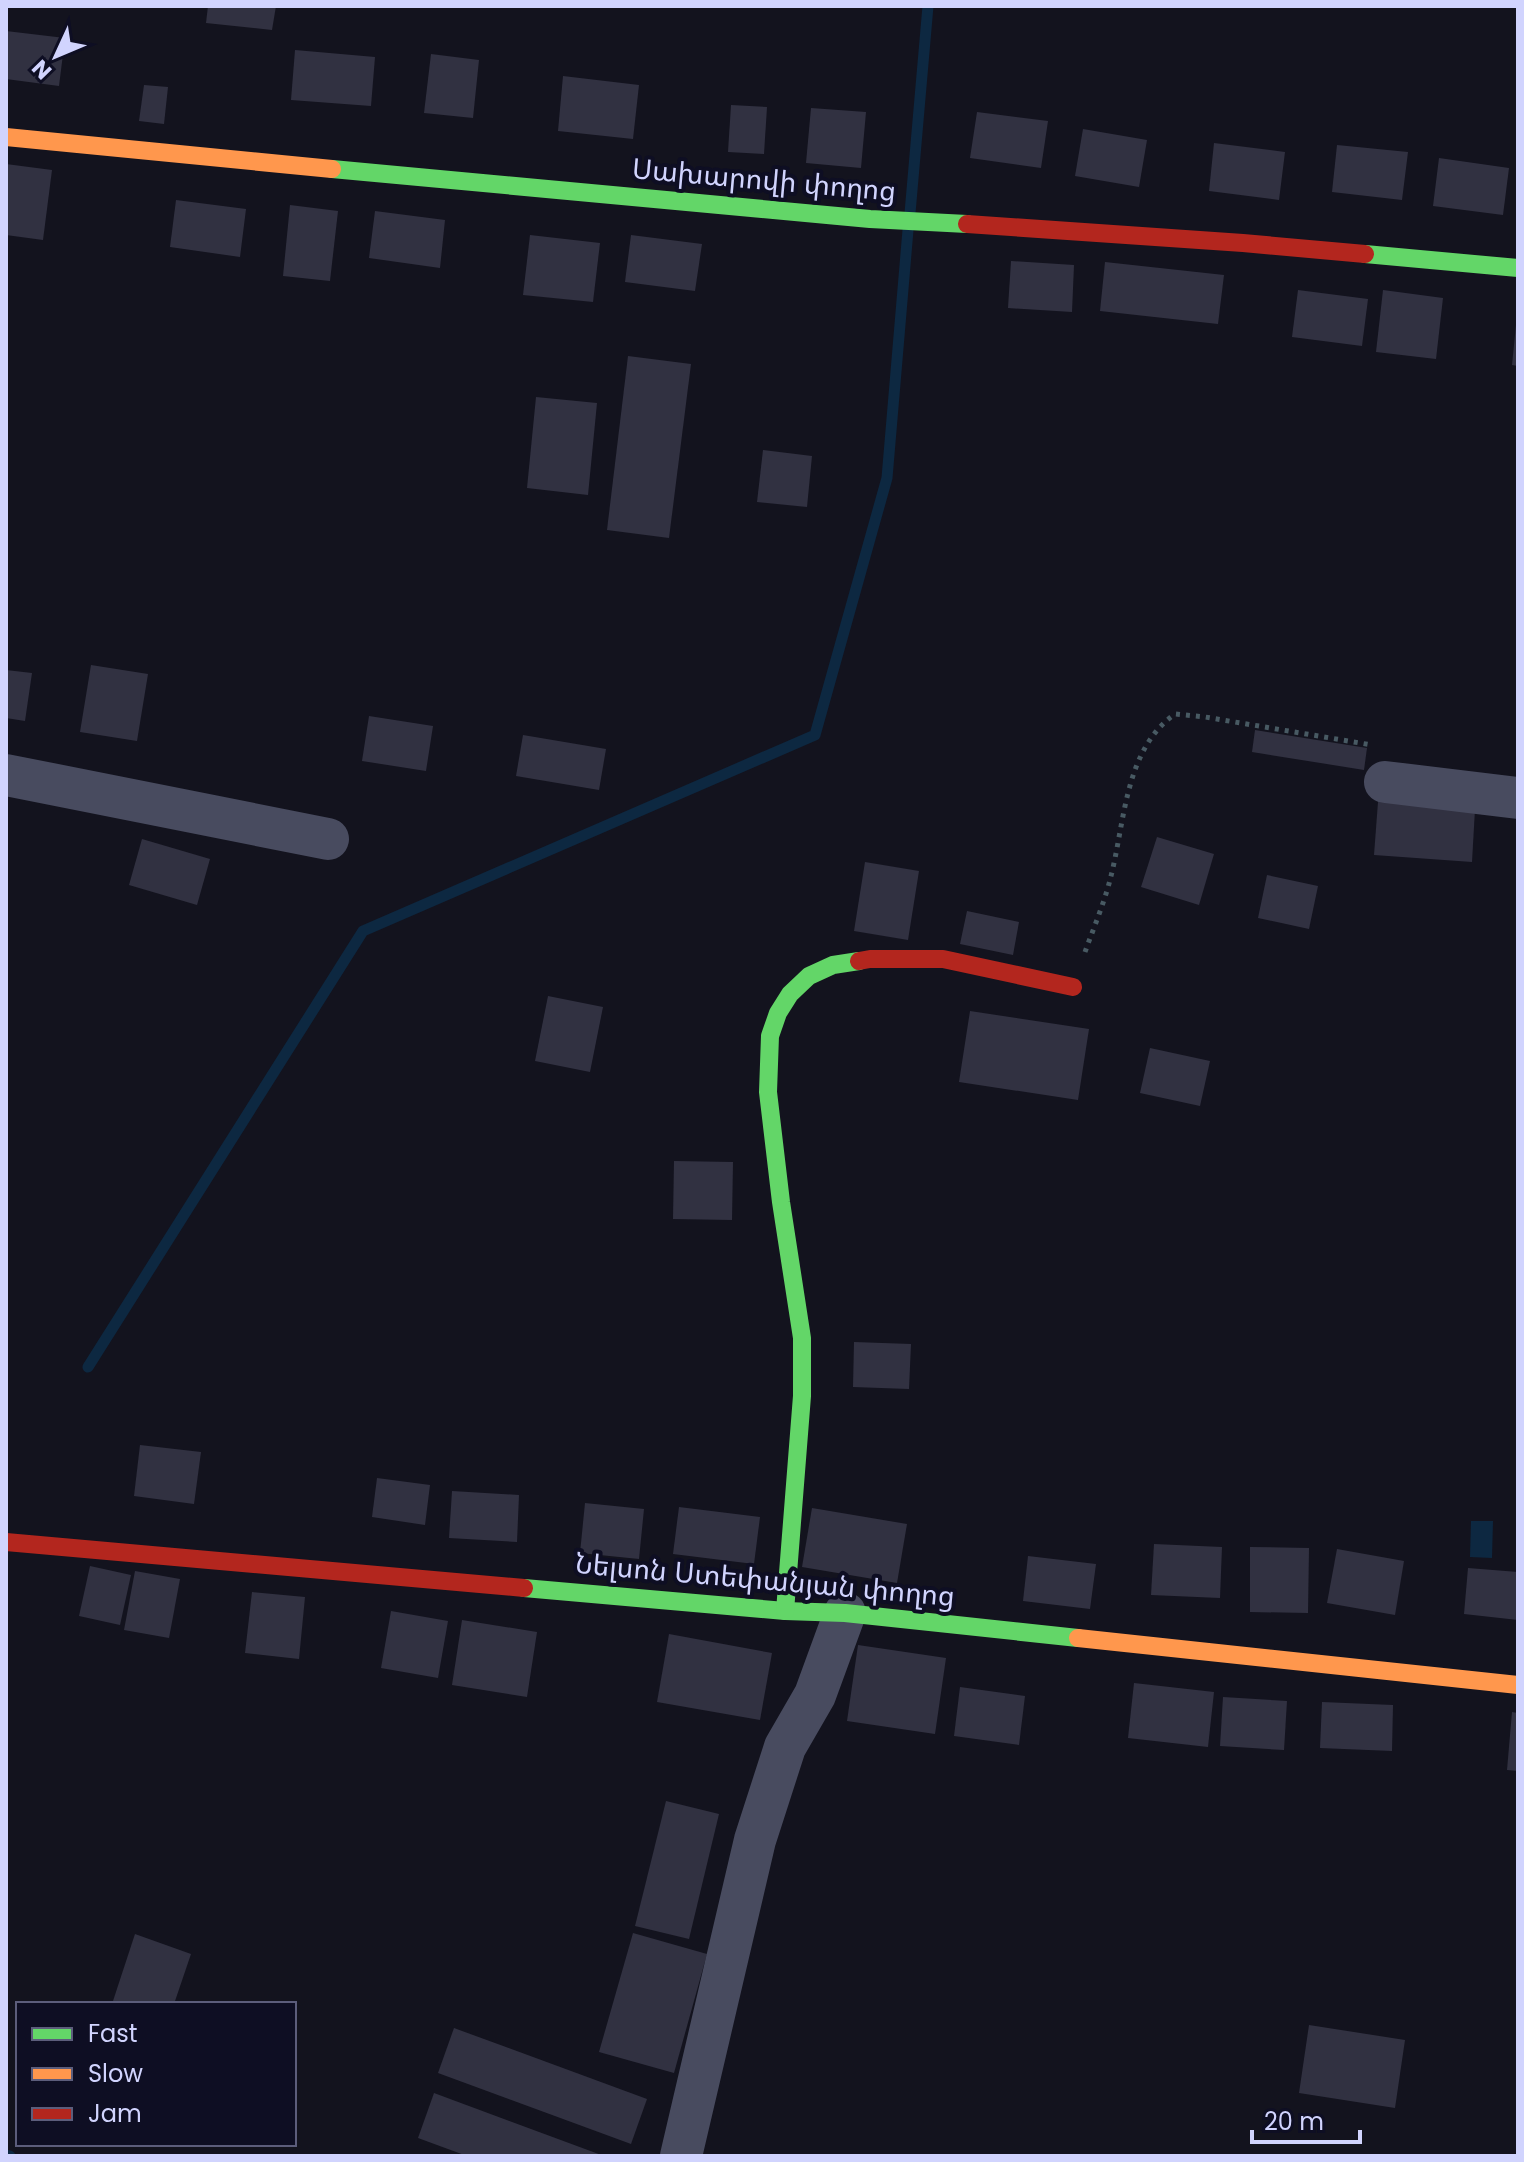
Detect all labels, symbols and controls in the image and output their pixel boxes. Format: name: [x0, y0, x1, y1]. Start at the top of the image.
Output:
north arrow: [16, 16, 96, 96]
text: N: [25, 53, 59, 86]
street label: Սախարովի փողոց: [630, 149, 898, 211]
street label: Նելսոն Ստեփանյան փողոց: [574, 1544, 956, 1616]
legend: [16, 2002, 296, 2146]
text: Fast: [88, 2017, 138, 2050]
text: Slow: [88, 2057, 143, 2090]
scale bar: [1252, 2094, 1360, 2144]
text: Jam: [88, 2097, 142, 2130]
text: 20 m: [1264, 2105, 1324, 2138]

